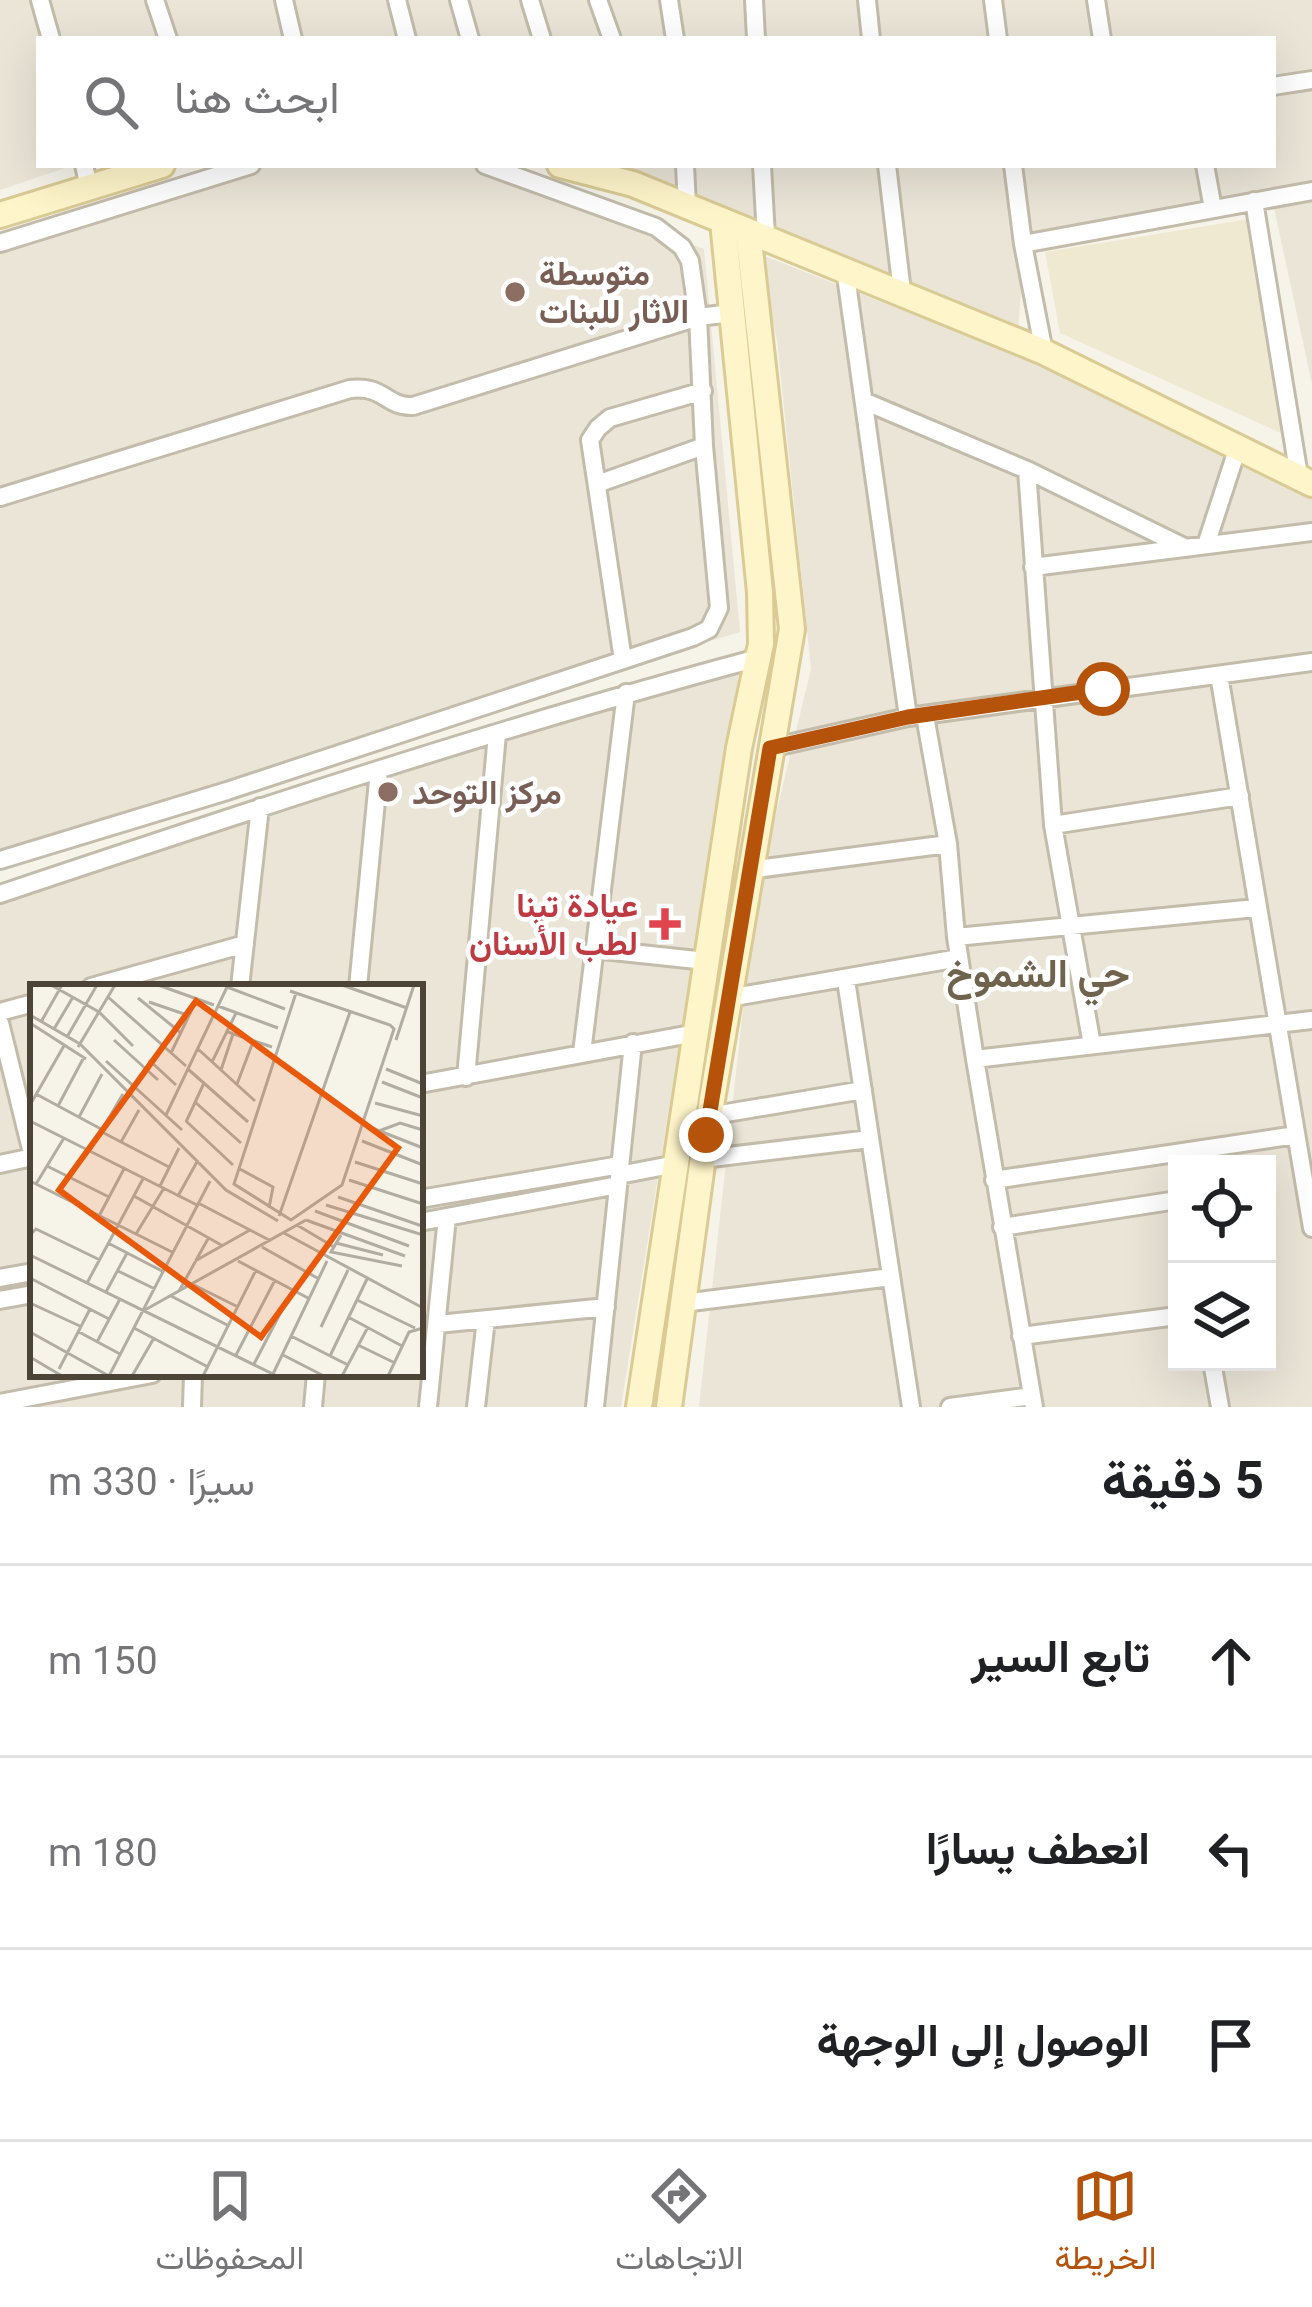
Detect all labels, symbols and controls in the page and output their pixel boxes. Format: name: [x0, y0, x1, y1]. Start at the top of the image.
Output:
search box: [36, 36, 1276, 168]
icon: search: [78, 69, 144, 135]
text: ابحث هنا: [174, 71, 340, 124]
place label: متوسطة الاثار للبنات: [539, 254, 689, 332]
marker: متوسطة الاثار للبنات: [502, 279, 528, 305]
route start: [1076, 662, 1130, 716]
place label: مركز التوحد: [412, 773, 562, 813]
marker: مركز التوحد: [375, 779, 401, 805]
place label: عيادة تينا لطب الأسنان: [469, 886, 638, 963]
marker: عيادة تينا لطب الأسنان: [649, 908, 681, 940]
district label: حي الشموخ: [946, 951, 1130, 1006]
inset map: [30, 984, 423, 1377]
route end: [679, 1108, 733, 1162]
map controls: [1168, 1155, 1276, 1371]
button: locate: [1168, 1155, 1276, 1263]
button: layers: [1168, 1263, 1276, 1371]
text: 5 دقيقة: [1102, 1451, 1264, 1510]
text: سيرًا · 330 m: [48, 1459, 255, 1505]
icon: ahead: [1198, 1628, 1264, 1694]
text: تابع السير: [971, 1630, 1150, 1683]
text: 150 m: [48, 1638, 158, 1684]
icon: left: [1198, 1820, 1264, 1886]
text: انعطف يسارًا: [926, 1822, 1150, 1875]
text: 180 m: [48, 1830, 158, 1876]
icon: arrive: [1198, 2012, 1264, 2078]
text: الوصول إلى الوجهة: [817, 2014, 1150, 2067]
tab: المحفوظات: [156, 2163, 304, 2287]
tab: الاتجاهات: [615, 2163, 743, 2287]
tab: الخريطة: [1054, 2163, 1156, 2287]

